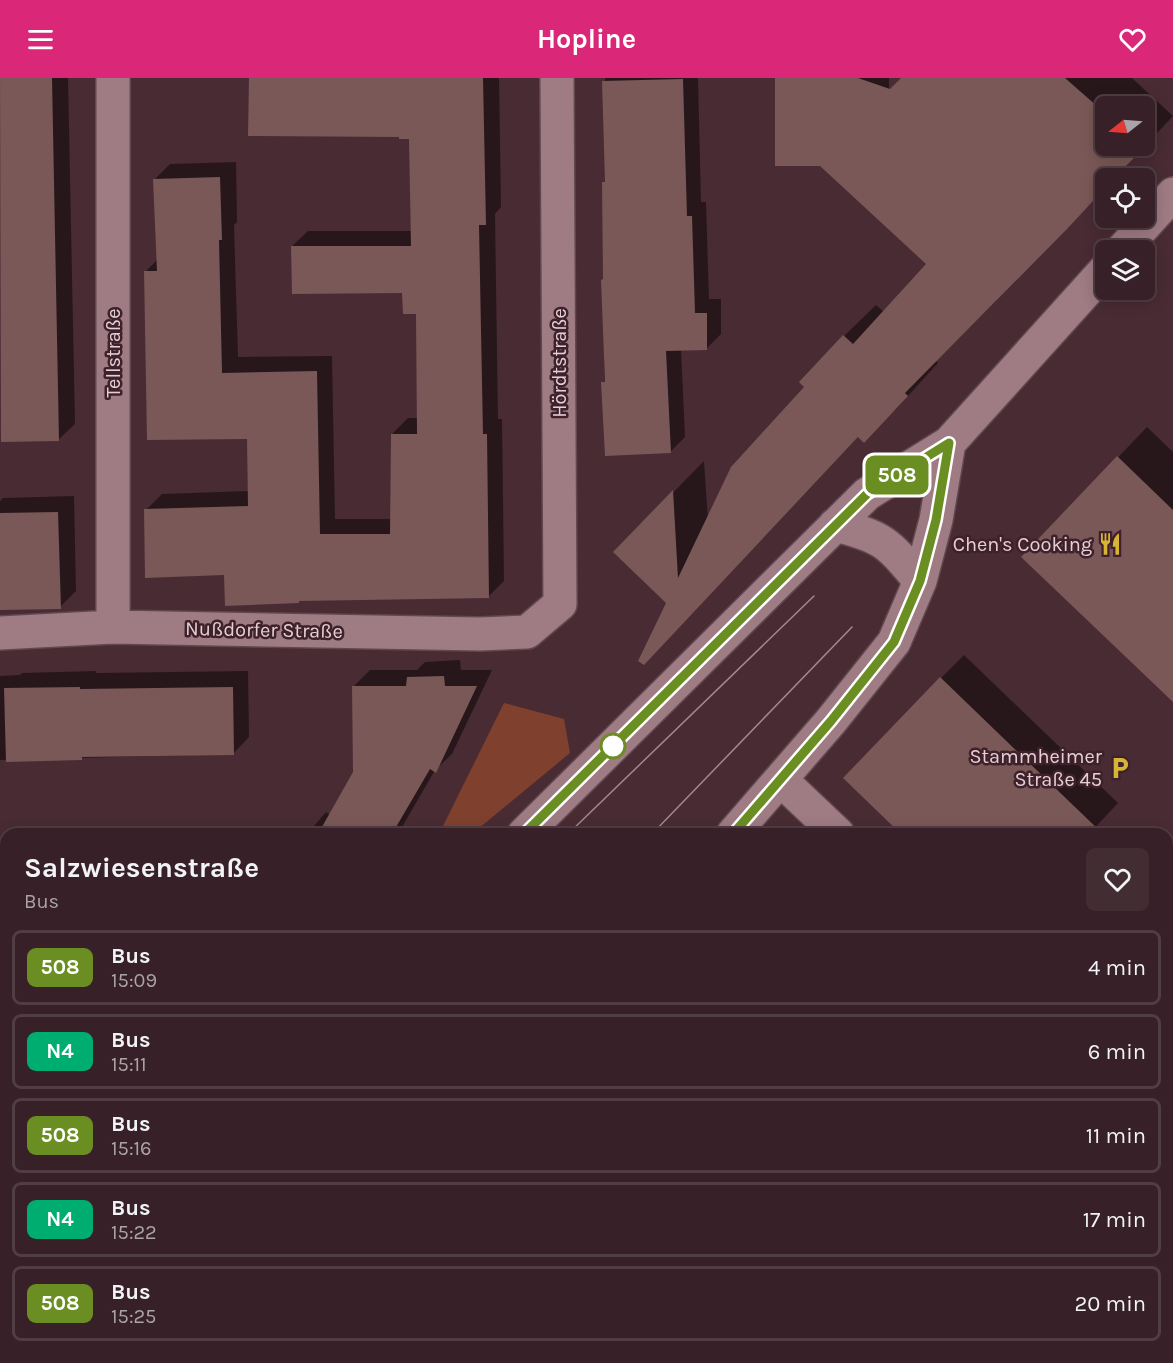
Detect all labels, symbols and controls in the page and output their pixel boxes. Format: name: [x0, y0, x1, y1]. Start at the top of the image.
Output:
icon: menu: [24, 23, 57, 56]
text: Hopline: [537, 23, 636, 55]
icon: heart: [1116, 23, 1149, 56]
north arrow: [1095, 96, 1155, 156]
map controls: [1095, 96, 1155, 300]
button: locate: [1095, 168, 1155, 228]
button: layers: [1095, 240, 1155, 300]
street label: Hördtstraße: [548, 308, 571, 418]
street label: Tellstraße: [102, 309, 125, 397]
line badge: 508: [862, 456, 932, 494]
text: 508: [877, 463, 917, 487]
restaurant icon: Chen's Cooking: [1097, 531, 1123, 557]
place label: Chen's Cooking: [953, 533, 1092, 556]
street label: Nußdorfer Straße: [185, 617, 343, 643]
unlabelled marker: [600, 733, 626, 759]
place label: Stammheimer Straße 45: [969, 745, 1103, 791]
parking icon: Stammheimer Straße 45: [1107, 755, 1133, 781]
button: heart: [1086, 848, 1149, 911]
text: Salzwiesenstraße: [24, 851, 259, 884]
text: Bus: [24, 890, 59, 913]
text: Bus: [111, 943, 151, 969]
text: 508: [40, 955, 80, 979]
text: 4 min: [1088, 955, 1146, 981]
text: 15:09: [111, 969, 157, 992]
text: Bus: [111, 1027, 151, 1053]
text: N4: [46, 1039, 74, 1063]
text: 6 min: [1088, 1039, 1146, 1065]
text: 15:11: [111, 1053, 147, 1076]
text: Bus: [111, 1111, 151, 1137]
text: 508: [40, 1123, 80, 1147]
text: 11 min: [1086, 1123, 1146, 1149]
text: 15:16: [111, 1137, 152, 1160]
text: Bus: [111, 1195, 151, 1221]
text: N4: [46, 1207, 74, 1231]
text: 17 min: [1083, 1207, 1146, 1233]
text: 15:22: [111, 1221, 157, 1244]
text: Bus: [111, 1279, 151, 1305]
text: 508: [40, 1291, 80, 1315]
text: 20 min: [1075, 1291, 1146, 1317]
text: 15:25: [111, 1305, 156, 1328]

